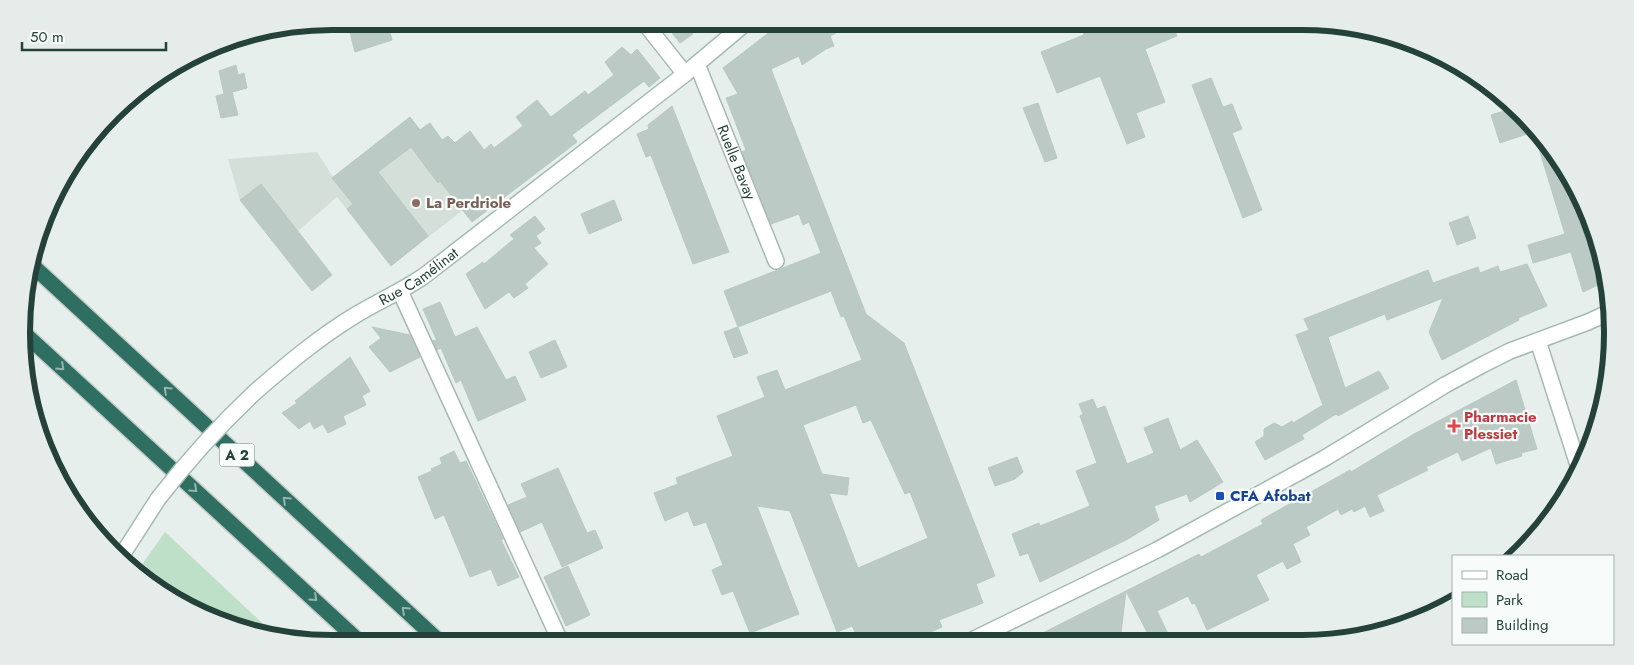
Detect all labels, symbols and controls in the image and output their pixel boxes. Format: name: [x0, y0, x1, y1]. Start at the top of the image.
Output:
scale bar: [22, 20, 166, 52]
text: 50 m: [30, 26, 64, 48]
street label: Ruelle Bavay: [712, 122, 762, 204]
place label: La Perdriole: [426, 192, 512, 214]
marker: La Perdriole: [410, 197, 422, 209]
street label: Rue Camélinat: [375, 242, 463, 311]
one-way arrow: [56, 361, 65, 370]
one-way arrow: [163, 387, 172, 396]
place label: Pharmacie Plessiet: [1464, 406, 1537, 445]
marker: Pharmacie Plessiet: [1448, 420, 1460, 432]
road number: A 2: [220, 444, 254, 466]
one-way arrow: [188, 483, 197, 492]
place label: CFA Afobat: [1230, 485, 1311, 507]
marker: CFA Afobat: [1214, 490, 1226, 502]
one-way arrow: [283, 497, 292, 506]
legend: [1452, 555, 1614, 645]
text: Road: [1496, 564, 1528, 586]
text: Park: [1496, 589, 1523, 611]
one-way arrow: [308, 593, 317, 602]
one-way arrow: [402, 607, 411, 616]
text: Building: [1496, 614, 1548, 636]

